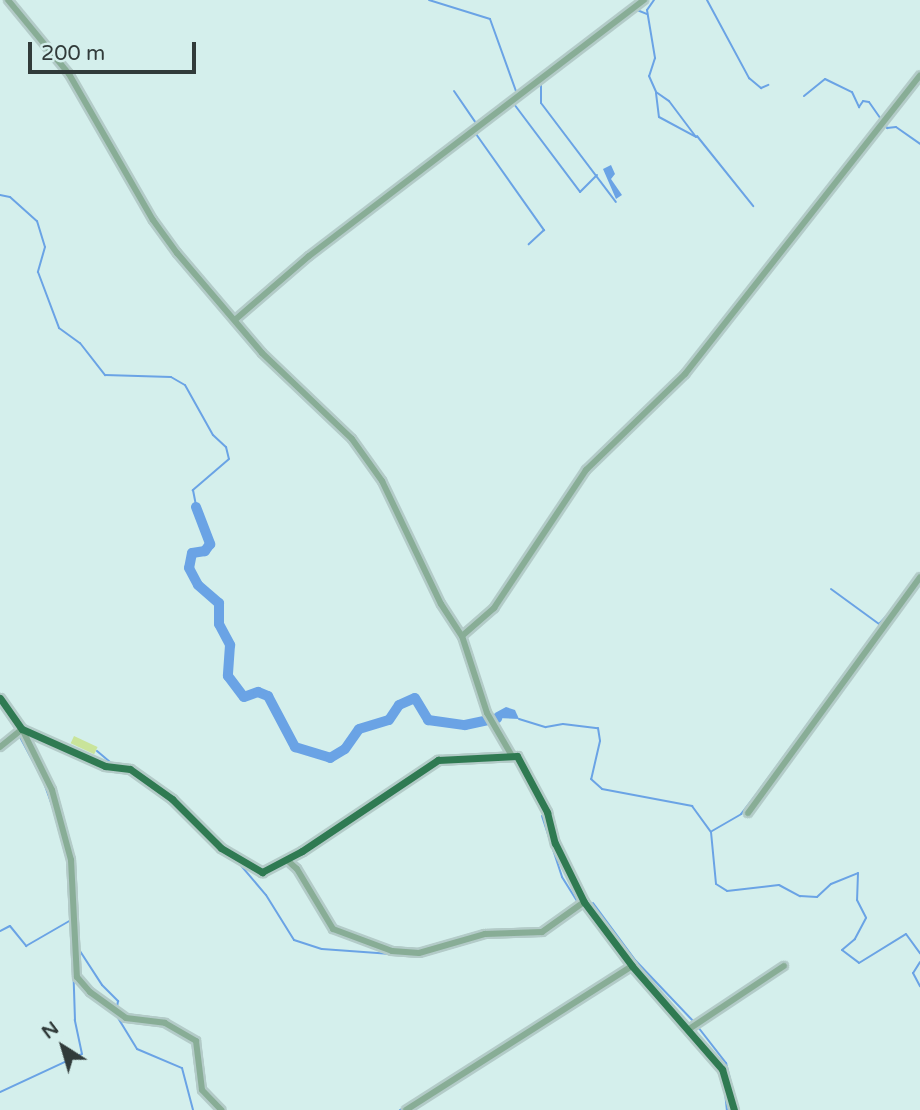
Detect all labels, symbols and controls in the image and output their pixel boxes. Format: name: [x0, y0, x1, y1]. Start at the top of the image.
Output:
scale bar: [32, 28, 200, 72]
text: 200 m: [41, 41, 105, 66]
north arrow: [28, 1012, 98, 1082]
text: N: [38, 1017, 63, 1044]

